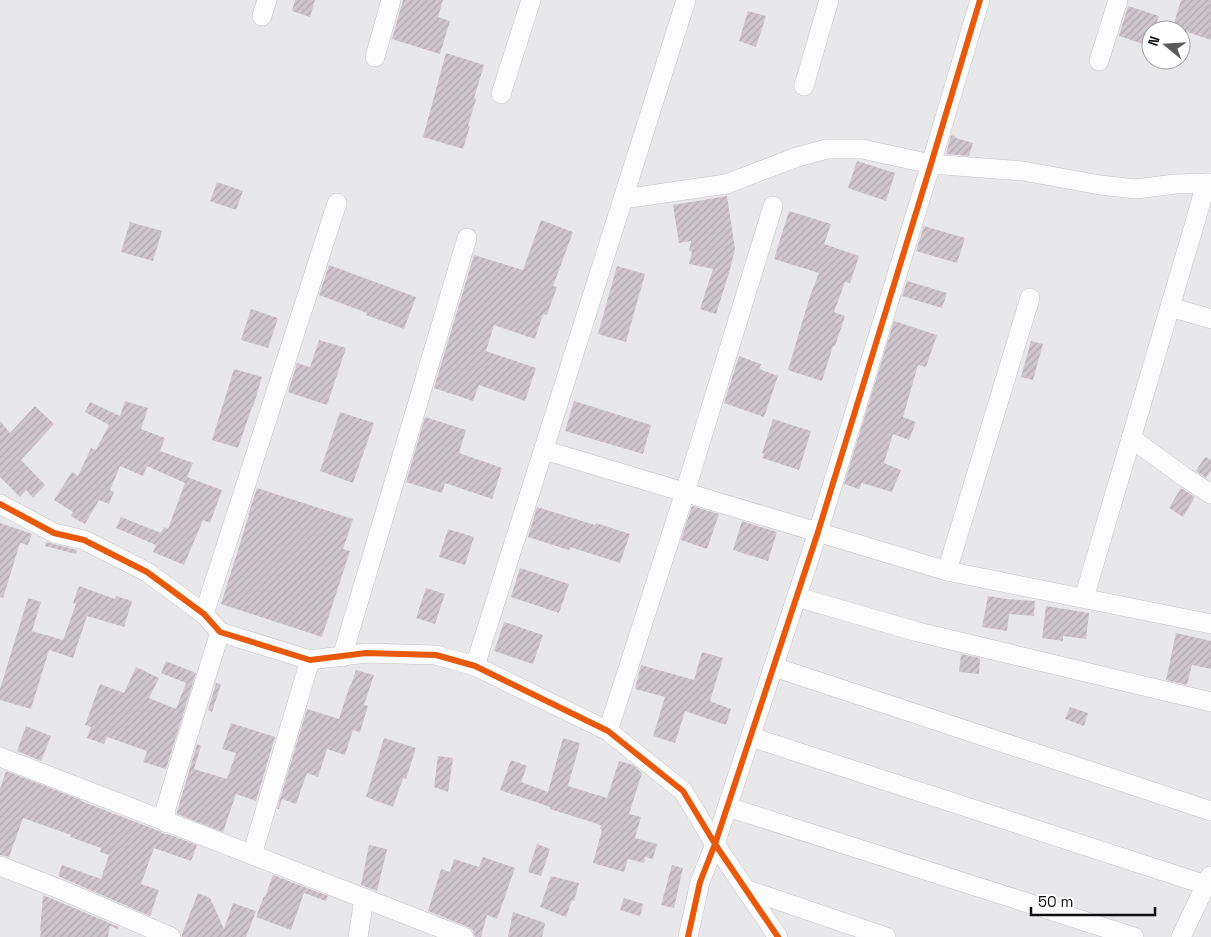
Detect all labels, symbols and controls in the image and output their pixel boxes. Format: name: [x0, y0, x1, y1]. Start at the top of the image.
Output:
north arrow: [1141, 20, 1191, 70]
text: N: [1144, 34, 1164, 48]
scale bar: [1031, 884, 1155, 916]
text: 50 m: [1038, 892, 1073, 911]

